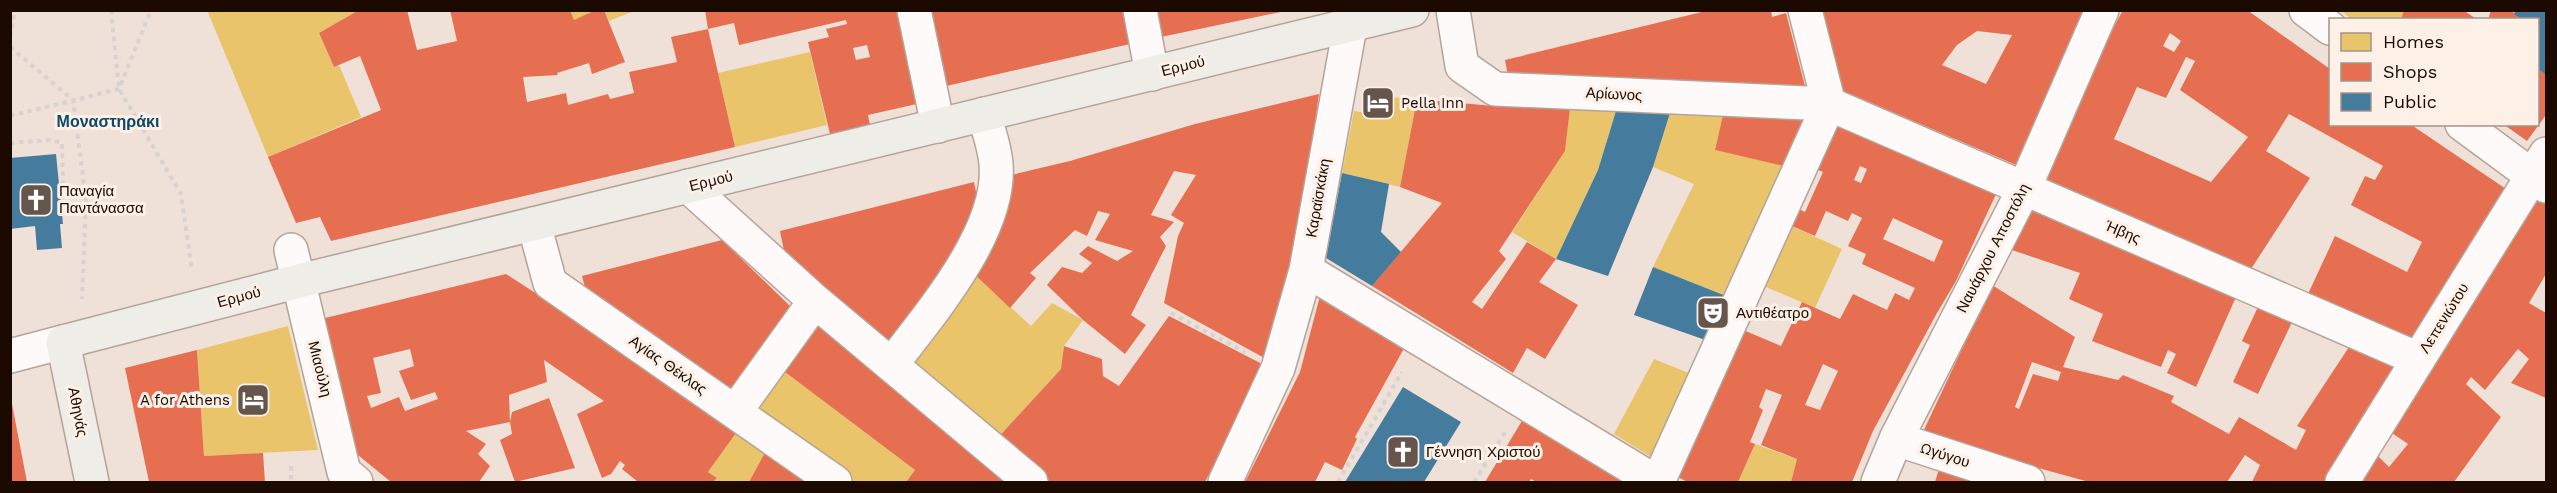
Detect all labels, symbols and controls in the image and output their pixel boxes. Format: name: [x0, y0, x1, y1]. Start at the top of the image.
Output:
legend: [2329, 18, 2539, 126]
text: Homes: [2383, 31, 2444, 52]
street label: Ερμού: [1159, 52, 1207, 80]
text: Shops: [2383, 61, 2437, 82]
street label: Αρίωνος: [1585, 84, 1643, 104]
hotel icon: Pella Inn: [1360, 85, 1396, 121]
text: Public: [2383, 91, 2437, 112]
place label: Pella Inn: [1401, 94, 1464, 112]
district label: Μοναστηράκι: [57, 112, 159, 131]
street label: Καραϊσκάκη: [1302, 157, 1334, 239]
street label: Ερμού: [687, 167, 735, 195]
street label: Ναυάρχου Αποστόλη: [1953, 180, 2033, 316]
church icon: Παναγία Παντάνασσα: [18, 182, 54, 218]
place label: Παναγία Παντάνασσα: [59, 182, 144, 217]
street label: Ήβης: [2102, 216, 2143, 247]
street label: Λεπενιώτου: [2415, 280, 2473, 356]
street label: Ερμού: [215, 283, 263, 311]
theatre icon: Αντιθέατρο: [1695, 295, 1731, 331]
place label: Αντιθέατρο: [1736, 304, 1809, 322]
street label: Αγίας Θέκλας: [626, 332, 710, 398]
street label: Μιαούλη: [304, 339, 336, 399]
hotel icon: A for Athens: [235, 382, 271, 418]
street label: Αθηνάς: [64, 386, 92, 438]
place label: A for Athens: [140, 391, 230, 409]
church icon: Γέννηση Χριστού: [1385, 434, 1421, 470]
street label: Ωγύγου: [1918, 439, 1972, 471]
place label: Γέννηση Χριστού: [1426, 443, 1540, 461]

